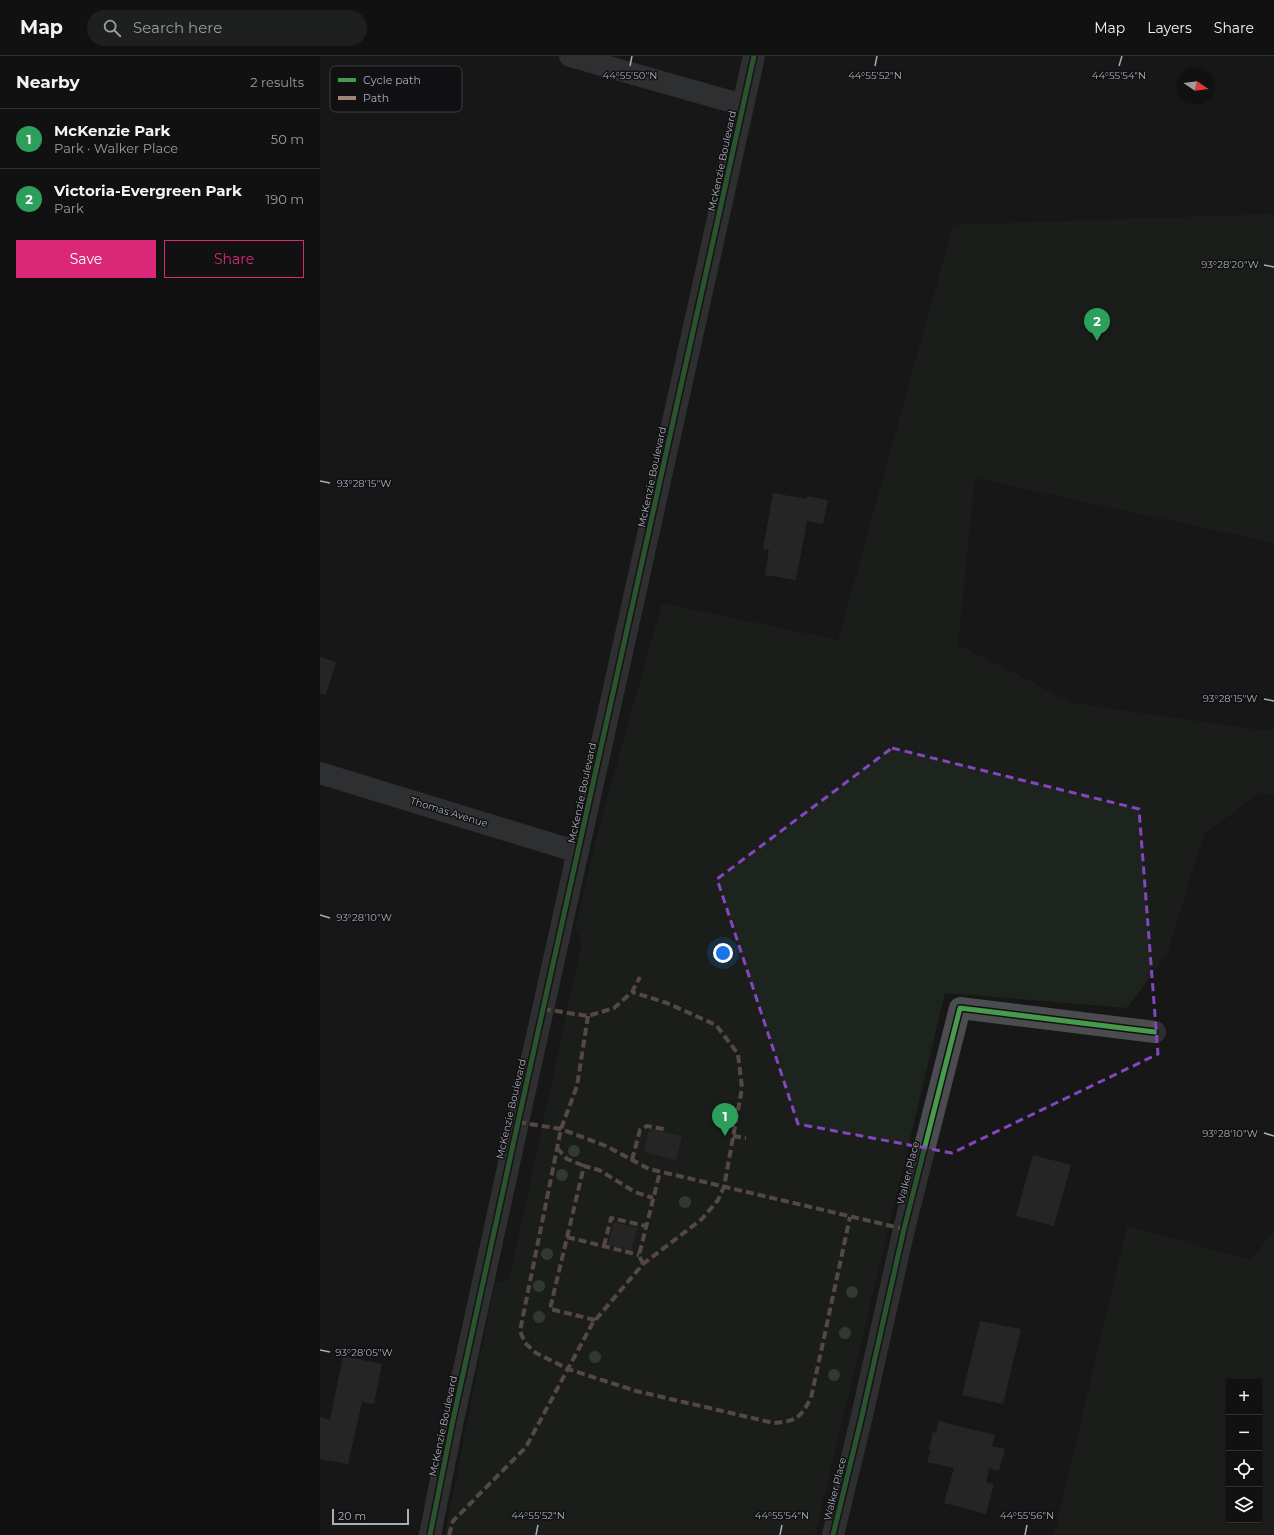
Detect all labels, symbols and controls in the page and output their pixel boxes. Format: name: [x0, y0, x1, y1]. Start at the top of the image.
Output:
search box: [87, 10, 367, 46]
text: Map: [20, 16, 63, 39]
icon: search: [101, 17, 123, 39]
text: Search here: [133, 18, 222, 37]
text: Map: [1094, 19, 1125, 37]
text: Layers: [1147, 19, 1192, 37]
text: Share: [1214, 19, 1254, 37]
legend: [330, 66, 462, 112]
north arrow: [1178, 68, 1214, 104]
text: 44°55'50"N: [603, 69, 657, 82]
text: 44°55'52"N: [848, 69, 902, 82]
text: 44°55'54"N: [1092, 69, 1146, 82]
text: Nearby: [16, 72, 80, 92]
text: Cycle path: [363, 73, 421, 87]
text: 2 results: [250, 74, 304, 90]
text: Path: [363, 91, 389, 105]
street label: McKenzie Boulevard: [705, 110, 739, 212]
text: McKenzie Park: [54, 121, 170, 140]
text: 1: [26, 131, 32, 147]
text: 50 m: [271, 131, 304, 147]
text: Park · Walker Place: [54, 140, 178, 156]
text: Victoria-Evergreen Park: [54, 181, 242, 200]
text: 2: [25, 191, 33, 207]
text: 190 m: [266, 191, 304, 207]
text: Park: [54, 200, 84, 216]
button: Save: [16, 240, 156, 278]
button: Share: [164, 240, 304, 278]
text: 93°28'20"W: [1201, 258, 1259, 271]
pin: 2: [1084, 308, 1110, 341]
street label: McKenzie Boulevard: [635, 426, 669, 528]
text: 93°28'15"W: [337, 477, 391, 490]
text: 93°28'15"W: [1203, 692, 1257, 705]
street label: McKenzie Boulevard: [565, 742, 599, 844]
street label: Thomas Avenue: [409, 794, 489, 830]
text: 93°28'10"W: [336, 911, 392, 924]
your location: [713, 943, 733, 963]
street label: McKenzie Boulevard: [493, 1058, 529, 1160]
pin: 1: [712, 1103, 738, 1136]
text: 93°28'10"W: [1202, 1127, 1258, 1140]
street label: Walker Place: [894, 1140, 922, 1206]
text: 93°28'05"W: [335, 1346, 393, 1359]
street label: McKenzie Boulevard: [426, 1375, 460, 1477]
map controls: [1226, 1379, 1262, 1523]
button: +: [1226, 1379, 1262, 1415]
button: −: [1226, 1415, 1262, 1451]
button: locate: [1226, 1451, 1262, 1487]
street label: Walker Place: [821, 1456, 849, 1522]
button: layers: [1226, 1487, 1262, 1523]
scale bar: [332, 1507, 409, 1526]
text: 20 m: [338, 1509, 366, 1523]
text: 44°55'52"N: [511, 1509, 565, 1522]
text: 44°55'54"N: [755, 1509, 809, 1522]
text: 44°55'56"N: [1000, 1509, 1054, 1522]

